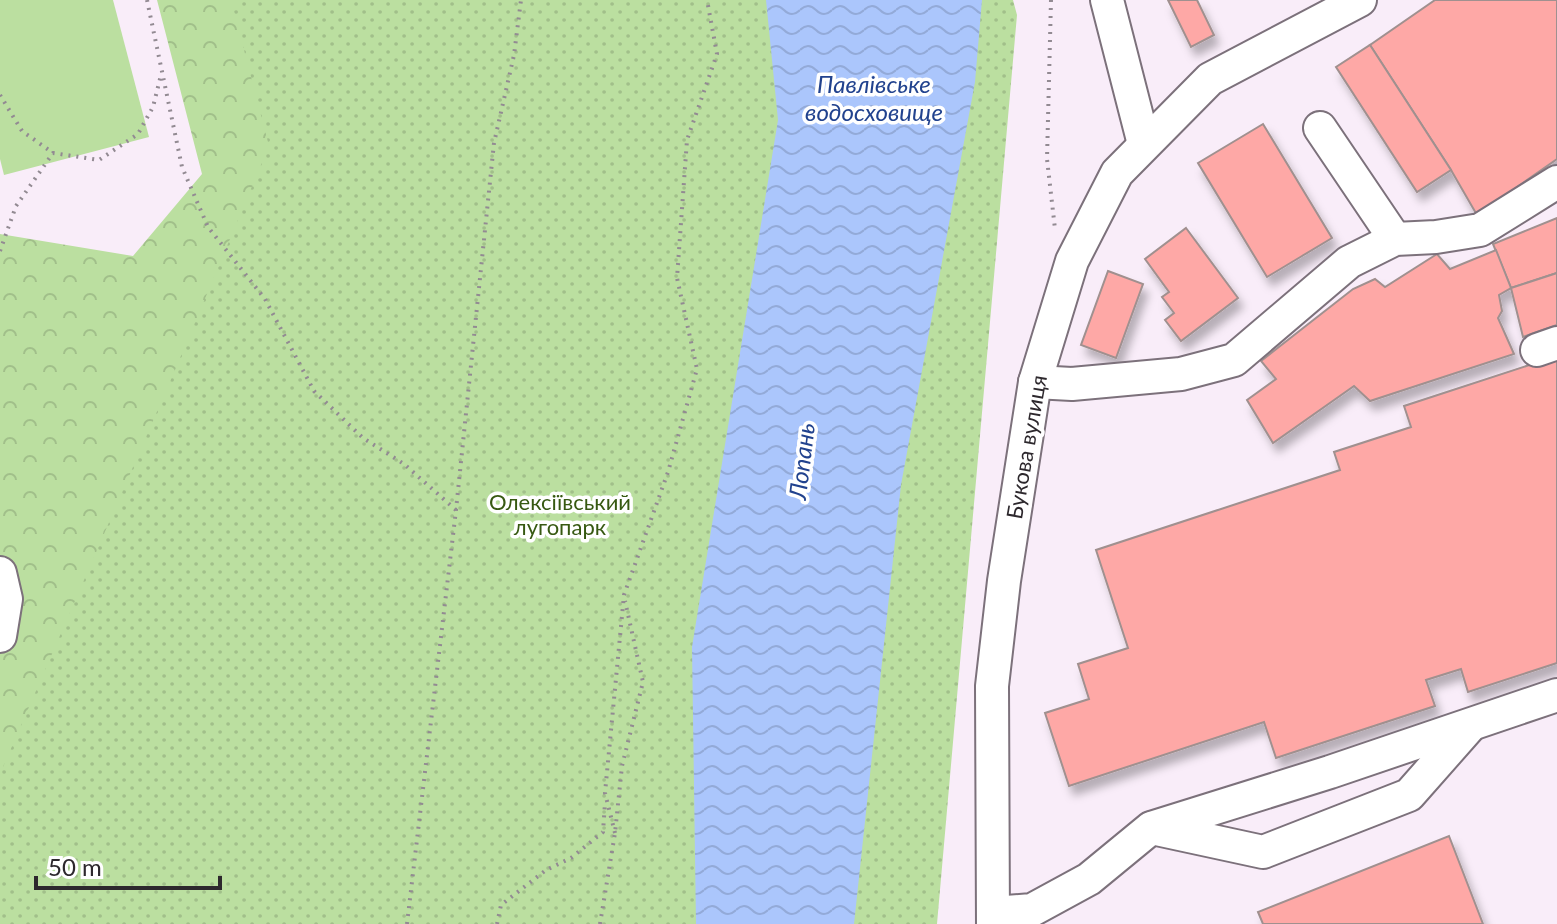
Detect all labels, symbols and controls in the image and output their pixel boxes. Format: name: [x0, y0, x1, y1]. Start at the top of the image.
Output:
water label: Павлівське водосховище: [805, 69, 943, 126]
street label: Букова вулиця: [1000, 373, 1052, 521]
water label: Лопань: [782, 421, 820, 502]
park label: Олексіївський лугопарк: [489, 488, 631, 540]
scale bar: [36, 840, 220, 890]
text: 50 m: [48, 852, 102, 881]

